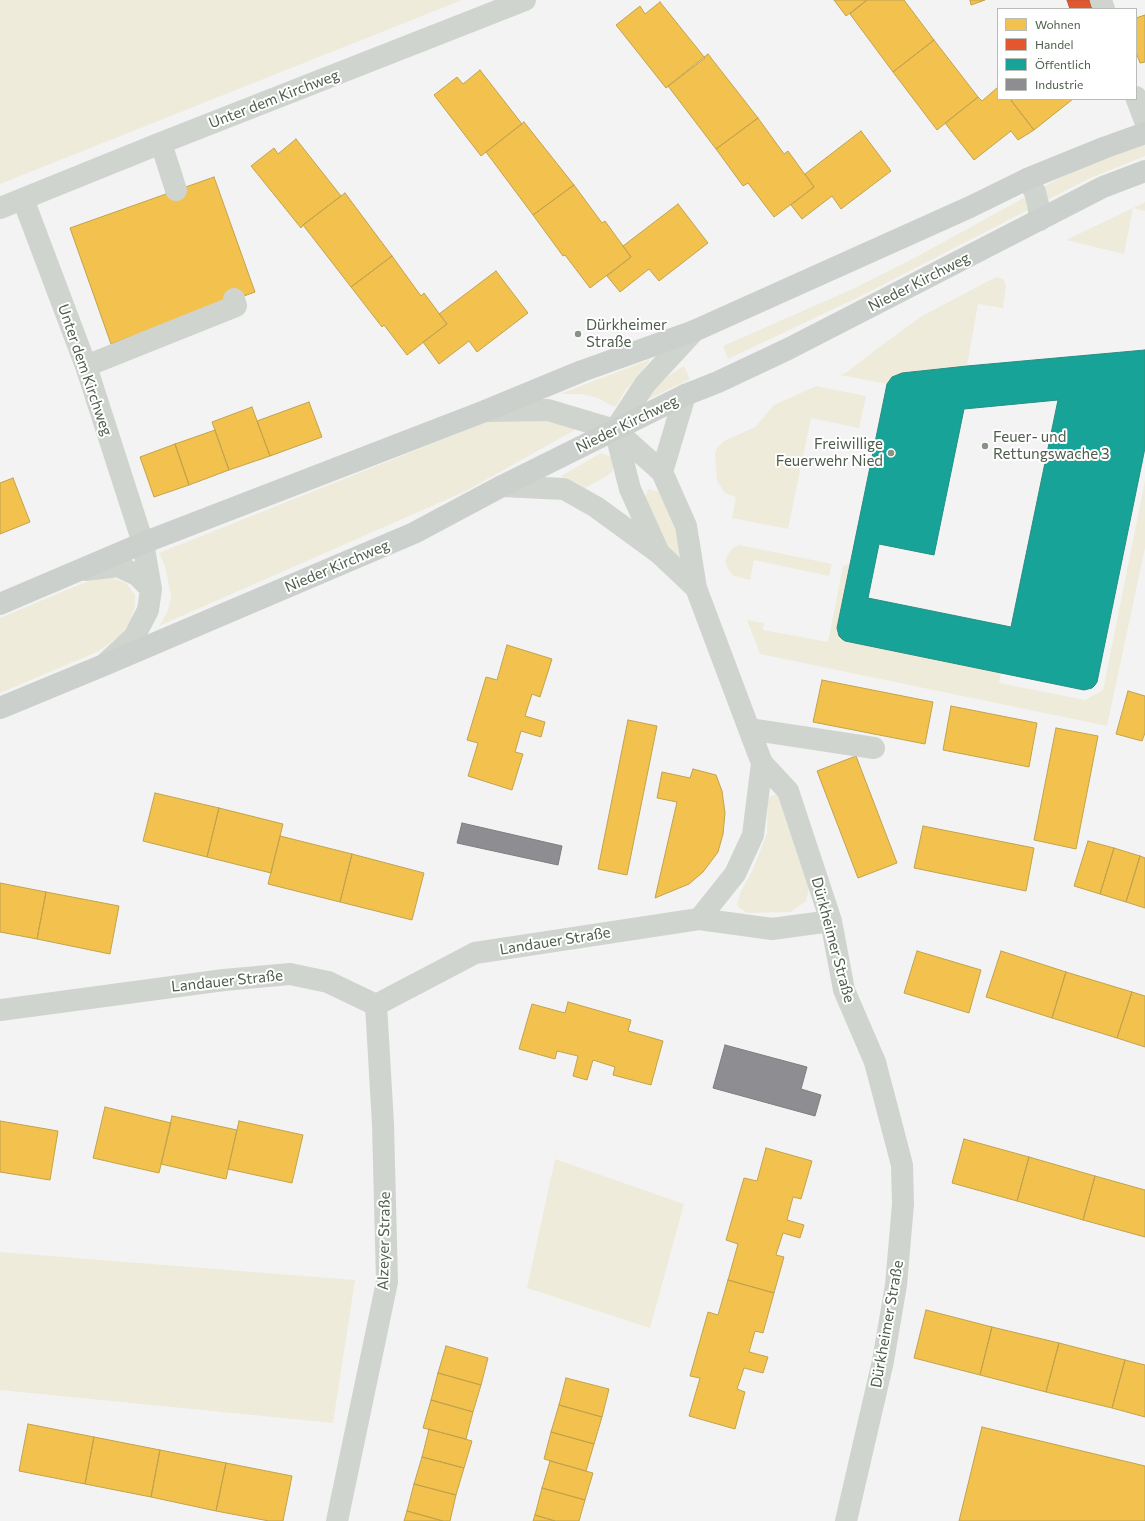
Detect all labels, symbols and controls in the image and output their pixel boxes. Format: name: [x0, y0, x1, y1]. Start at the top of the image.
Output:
legend: [997, 8, 1137, 100]
text: Wohnen: [1035, 17, 1081, 31]
text: Handel: [1035, 37, 1073, 51]
text: Öffentlich: [1035, 57, 1091, 71]
street label: Unter dem Kirchweg: [206, 66, 342, 132]
text: Industrie: [1035, 77, 1083, 91]
street label: Nieder Kirchweg: [865, 249, 973, 315]
street label: Unter dem Kirchweg: [54, 302, 116, 438]
place label: Dürkheimer Straße: [586, 316, 667, 351]
marker: Dürkheimer Straße: [573, 329, 583, 339]
street label: Nieder Kirchweg: [573, 391, 681, 457]
place label: Feuer- und Rettungswache 3: [993, 428, 1109, 463]
place label: Freiwillige Feuerwehr Nied: [776, 435, 883, 470]
marker: Feuer- und Rettungswache 3: [980, 441, 990, 451]
marker: Freiwillige Feuerwehr Nied: [886, 448, 896, 458]
street label: Nieder Kirchweg: [282, 536, 392, 596]
street label: Dürkheimer Straße: [808, 875, 858, 1005]
street label: Landauer Straße: [498, 923, 612, 959]
street label: Landauer Straße: [170, 966, 284, 996]
street label: Alzeyer Straße: [374, 1191, 394, 1291]
street label: Dürkheimer Straße: [867, 1259, 907, 1389]

